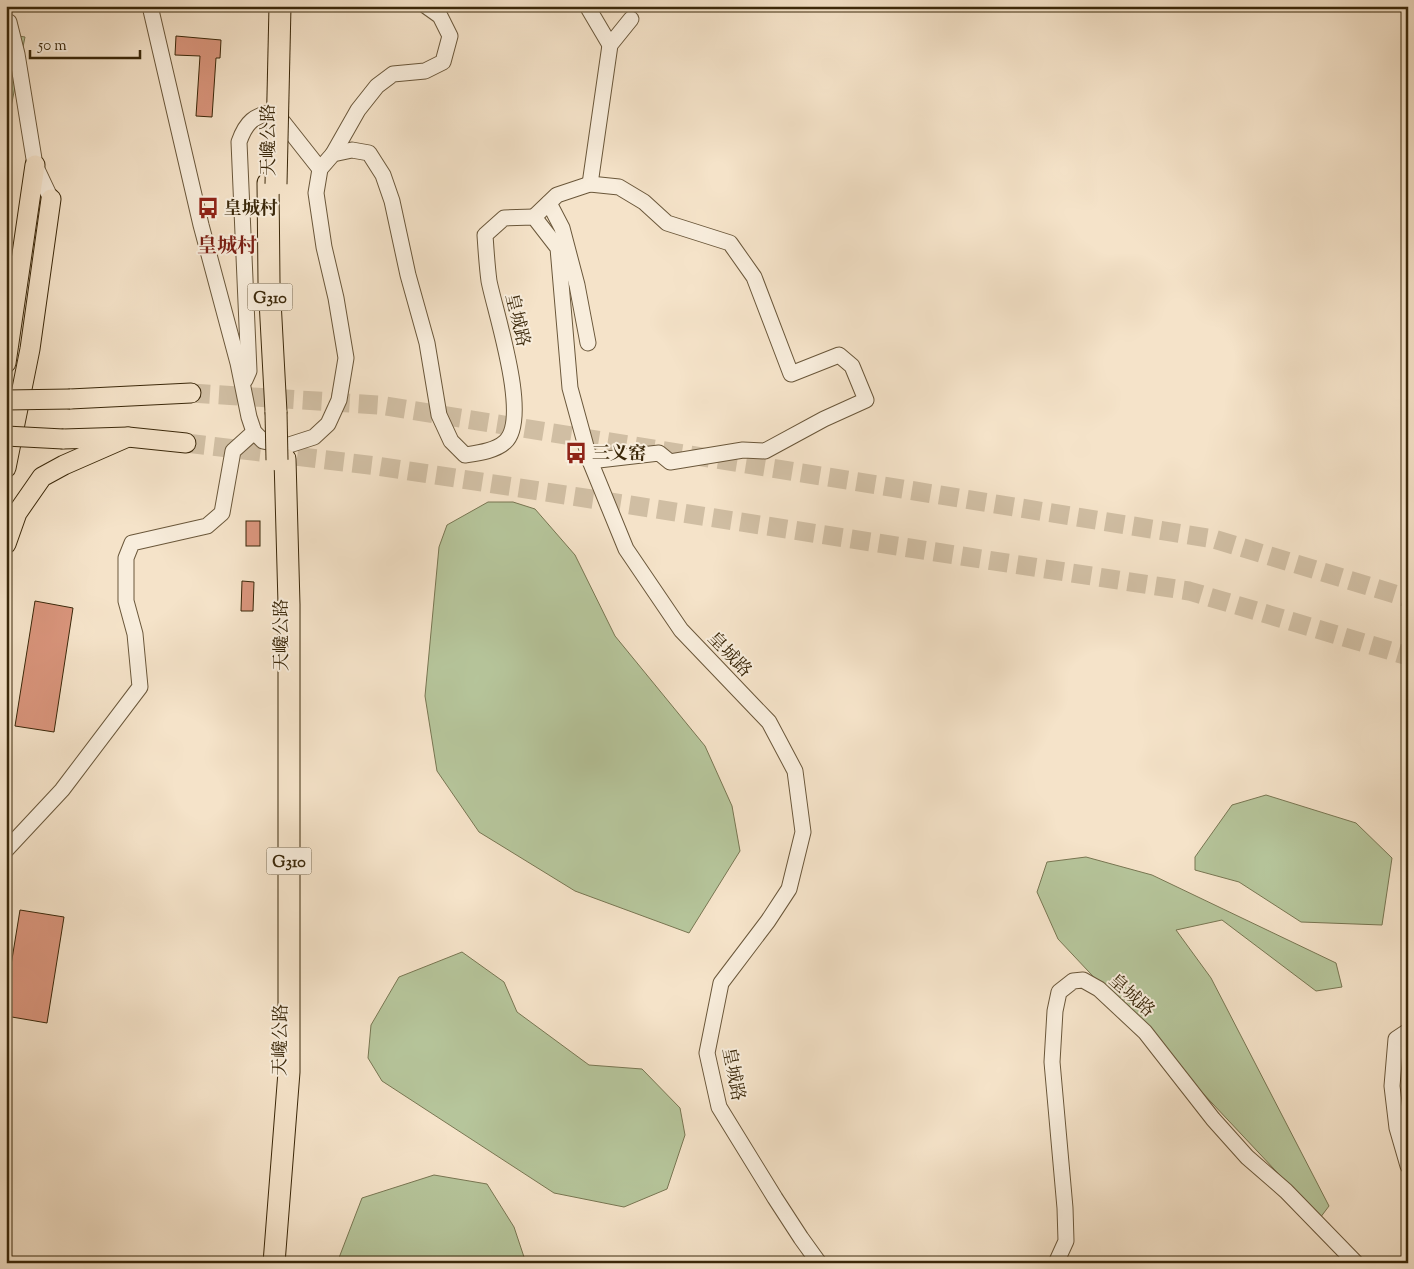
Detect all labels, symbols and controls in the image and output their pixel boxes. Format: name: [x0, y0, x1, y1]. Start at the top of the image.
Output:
scale bar: [30, 28, 140, 60]
text: 50 m: [37, 36, 67, 57]
street label: 天巉公路: [257, 104, 283, 176]
bus stop icon: 皇城村: [195, 195, 221, 221]
place label: 皇城村: [224, 197, 278, 223]
district label: 皇城村: [197, 233, 257, 262]
road number: G310: [248, 284, 292, 310]
street label: 皇城路: [497, 291, 535, 350]
bus stop icon: 三义窑: [563, 440, 589, 466]
place label: 三义窑: [592, 442, 646, 468]
street label: 天巉公路: [270, 599, 296, 671]
street label: 皇城路: [700, 627, 757, 684]
road number: G310: [266, 848, 312, 874]
street label: 皇城路: [1102, 969, 1159, 1024]
street label: 天巉公路: [268, 1004, 296, 1076]
street label: 皇城路: [714, 1045, 750, 1103]

